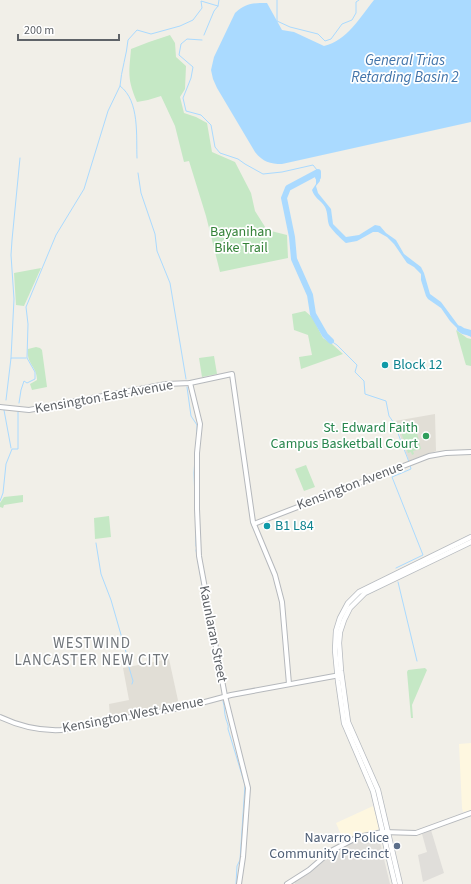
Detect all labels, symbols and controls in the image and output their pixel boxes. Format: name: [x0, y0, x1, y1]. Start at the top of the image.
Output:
scale bar: [18, 16, 119, 42]
text: 200 m: [24, 22, 54, 39]
water label: General Trias Retarding Basin 2: [351, 50, 459, 88]
park label: Bayanihan Bike Trail: [210, 222, 272, 258]
place label: Block 12: [393, 355, 442, 375]
marker: Block 12: [380, 360, 390, 370]
street label: Kensington East Avenue: [33, 375, 175, 419]
place label: St. Edward Faith Campus Basketball Court: [271, 418, 418, 454]
marker: St. Edward Faith Campus Basketball Court: [421, 431, 431, 441]
street label: Kensington Avenue: [294, 457, 406, 515]
place label: B1 L84: [275, 516, 314, 536]
marker: B1 L84: [262, 521, 272, 531]
street label: Kaunlaran Street: [194, 584, 232, 684]
district label: WESTWIND LANCASTER NEW CITY: [15, 633, 169, 671]
street label: Kensington West Avenue: [61, 691, 205, 739]
place label: Navarro Police Community Precinct: [269, 828, 389, 864]
marker: Navarro Police Community Precinct: [392, 841, 402, 851]

